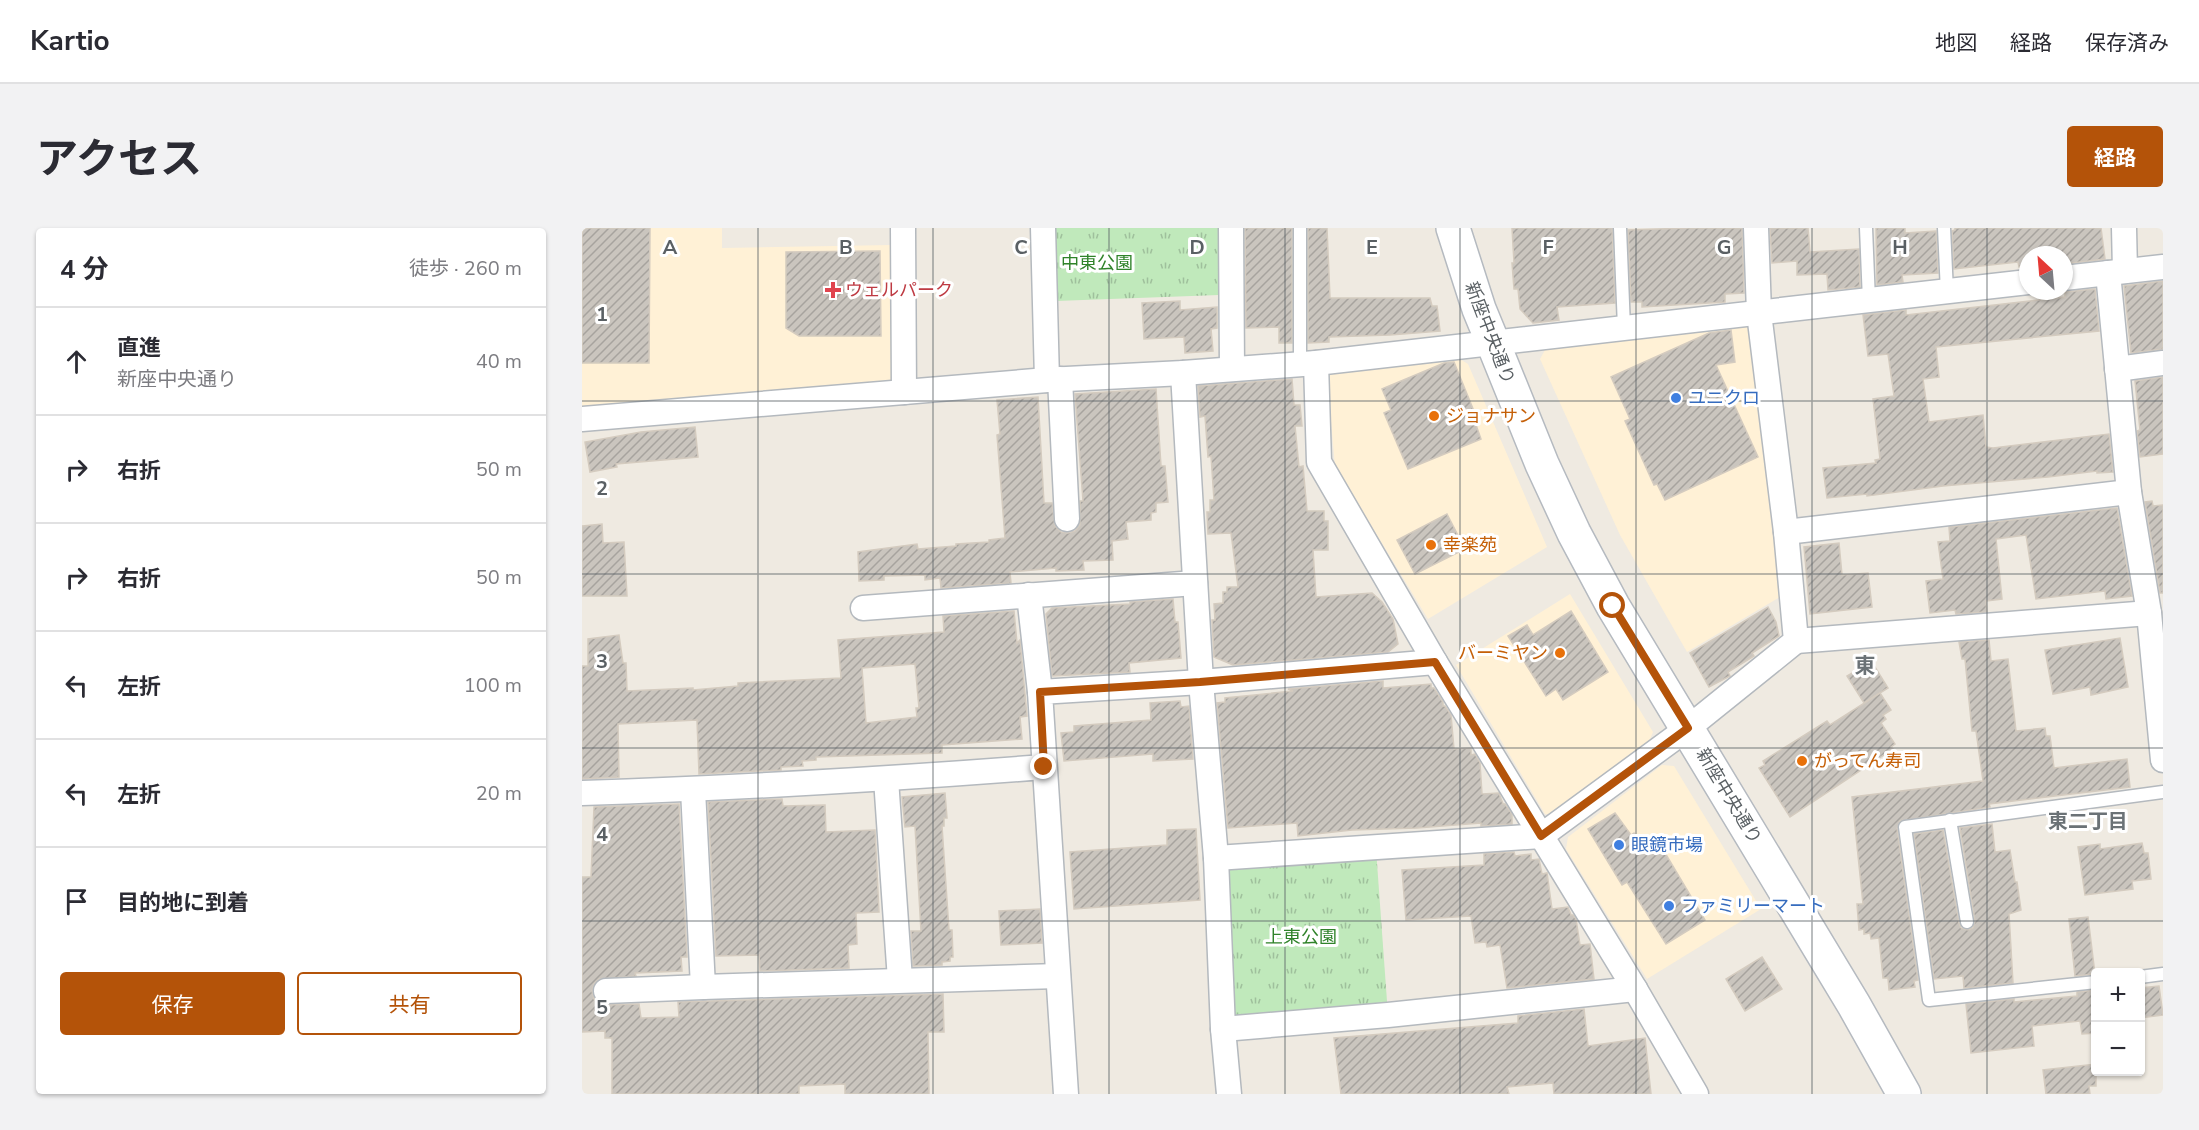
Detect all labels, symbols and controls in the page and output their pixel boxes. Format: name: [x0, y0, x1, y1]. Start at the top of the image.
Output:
text: Kartio: [30, 22, 110, 60]
text: 地図: [1935, 29, 1977, 57]
text: 経路: [2010, 29, 2052, 57]
text: 保存済み: [2085, 29, 2169, 57]
button: 経路: [2067, 126, 2163, 187]
text: アクセス: [36, 131, 202, 188]
text: A: [663, 234, 678, 261]
text: B: [839, 234, 853, 261]
text: C: [1014, 234, 1028, 261]
text: D: [1189, 234, 1205, 261]
text: E: [1366, 234, 1378, 261]
text: F: [1542, 234, 1554, 261]
text: G: [1717, 234, 1731, 261]
text: H: [1892, 234, 1908, 261]
north arrow: [2019, 246, 2073, 300]
park label: 中東公園: [1061, 251, 1133, 275]
text: 4 分: [60, 252, 109, 287]
text: 徒歩 · 260 m: [409, 255, 522, 282]
place label: ウェルパーク: [845, 278, 953, 302]
street label: 新座中央通り: [1459, 278, 1521, 388]
marker: ウェルパーク: [826, 283, 840, 297]
text: 1: [596, 301, 608, 328]
text: 直進: [117, 333, 161, 363]
icon: ahead: [60, 345, 93, 378]
text: 40 m: [476, 348, 522, 375]
text: 新座中央通り: [117, 366, 237, 393]
place label: ユニクロ: [1688, 386, 1760, 410]
marker: ユニクロ: [1669, 391, 1683, 405]
place label: ジョナサン: [1446, 404, 1536, 428]
marker: ジョナサン: [1427, 409, 1441, 423]
icon: right: [60, 453, 93, 486]
text: 右折: [117, 456, 161, 486]
text: 50 m: [476, 456, 522, 483]
text: 2: [596, 475, 608, 502]
place label: 幸楽苑: [1443, 533, 1497, 557]
marker: 幸楽苑: [1424, 538, 1438, 552]
icon: right: [60, 561, 93, 594]
text: 右折: [117, 564, 161, 594]
text: 50 m: [476, 564, 522, 591]
route start: [1599, 592, 1625, 618]
place label: バーミヤン: [1458, 641, 1548, 665]
marker: バーミヤン: [1553, 646, 1567, 660]
text: 3: [596, 648, 608, 675]
district label: 東: [1855, 652, 1876, 680]
icon: left: [60, 669, 93, 702]
text: 左折: [117, 672, 161, 702]
text: 100 m: [464, 672, 522, 699]
street label: 新座中央通り: [1691, 744, 1767, 848]
place label: がってん寿司: [1814, 749, 1921, 773]
route end: [1030, 753, 1056, 779]
marker: がってん寿司: [1795, 754, 1809, 768]
icon: left: [60, 777, 93, 810]
text: 左折: [117, 780, 161, 810]
text: 20 m: [476, 780, 522, 807]
district label: 東二丁目: [2048, 808, 2128, 835]
text: 4: [596, 821, 608, 848]
place label: 眼鏡市場: [1631, 833, 1703, 857]
marker: 眼鏡市場: [1612, 838, 1626, 852]
icon: arrive: [60, 885, 93, 918]
text: 目的地に到着: [117, 888, 249, 918]
place label: ファミリーマート: [1681, 894, 1825, 918]
marker: ファミリーマート: [1662, 899, 1676, 913]
park label: 上東公園: [1265, 925, 1337, 949]
map controls: [2091, 968, 2145, 1076]
button: +: [2091, 968, 2145, 1022]
button: 保存: [60, 972, 285, 1035]
button: 共有: [297, 972, 522, 1035]
text: 5: [596, 994, 608, 1021]
button: −: [2091, 1022, 2145, 1076]

